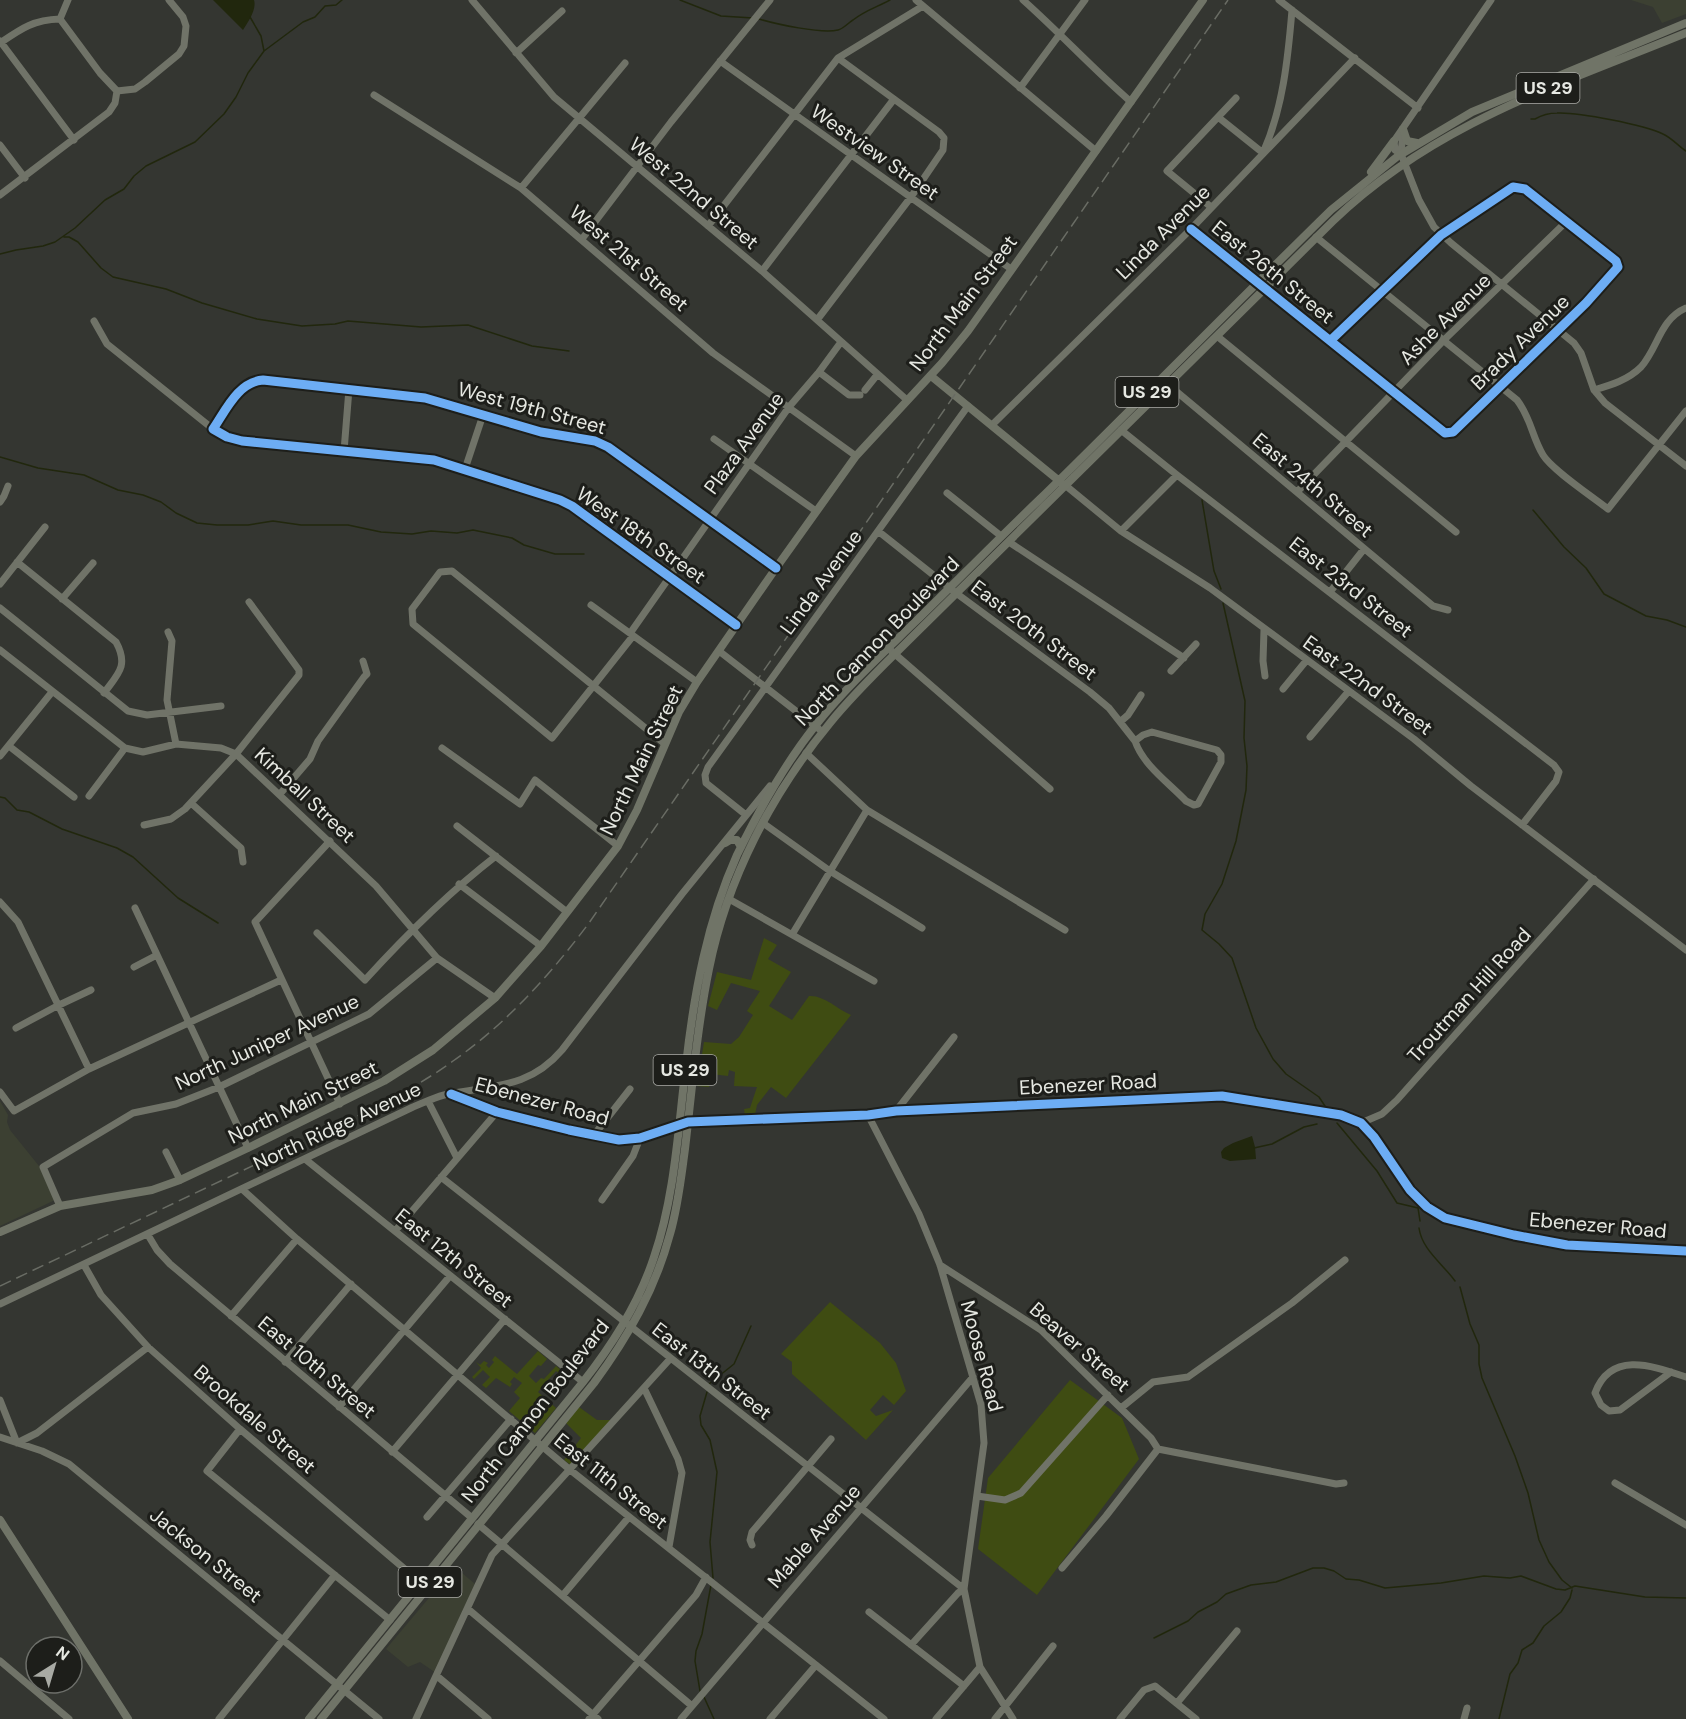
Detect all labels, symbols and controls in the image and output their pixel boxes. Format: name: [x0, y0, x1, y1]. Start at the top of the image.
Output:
road number: US 29: [1516, 73, 1580, 103]
street label: Westview Street: [806, 98, 944, 206]
street label: West 22nd Street: [624, 131, 764, 255]
street label: Linda Avenue: [1110, 179, 1216, 285]
street label: West 21st Street: [564, 199, 694, 317]
street label: East 26th Street: [1206, 215, 1340, 330]
street label: North Main Street: [903, 230, 1023, 376]
street label: Ashe Avenue: [1394, 268, 1496, 370]
street label: Brady Avenue: [1465, 288, 1575, 396]
street label: West 19th Street: [455, 376, 609, 440]
road number: US 29: [1116, 377, 1178, 407]
street label: Plaza Avenue: [698, 387, 790, 499]
street label: East 24th Street: [1247, 427, 1379, 543]
street label: West 18th Street: [571, 481, 711, 589]
street label: Linda Avenue: [774, 524, 868, 640]
street label: East 23rd Street: [1284, 531, 1418, 643]
street label: North Cannon Boulevard: [789, 551, 965, 731]
street label: East 20th Street: [966, 574, 1102, 686]
street label: East 22nd Street: [1298, 629, 1438, 741]
street label: North Main Street: [593, 681, 689, 839]
street label: Kimball Street: [249, 742, 361, 848]
street label: Troutman Hill Road: [1401, 922, 1537, 1068]
street label: North Juniper Avenue: [171, 988, 363, 1096]
street label: North Main Street: [224, 1054, 382, 1150]
road number: US 29: [654, 1055, 716, 1085]
street label: Ebenezer Road: [1019, 1067, 1157, 1101]
street label: Ebenezer Road: [472, 1071, 612, 1131]
street label: North Ridge Avenue: [249, 1076, 425, 1176]
street label: East 12th Street: [390, 1203, 518, 1314]
street label: Ebenezer Road: [1528, 1206, 1668, 1244]
street label: Beaver Street: [1024, 1296, 1136, 1398]
street label: Moose Road: [955, 1298, 1009, 1414]
street label: East 10th Street: [253, 1310, 381, 1424]
street label: North Cannon Boulevard: [455, 1314, 615, 1508]
street label: East 13th Street: [647, 1316, 777, 1426]
street label: Brookdale Street: [189, 1359, 322, 1479]
street label: East 11th Street: [549, 1427, 673, 1535]
street label: Mable Avenue: [762, 1479, 866, 1593]
street label: Jackson Street: [144, 1502, 268, 1608]
road number: US 29: [398, 1567, 462, 1597]
north arrow: [24, 1635, 84, 1695]
text: N: [52, 1642, 74, 1665]

